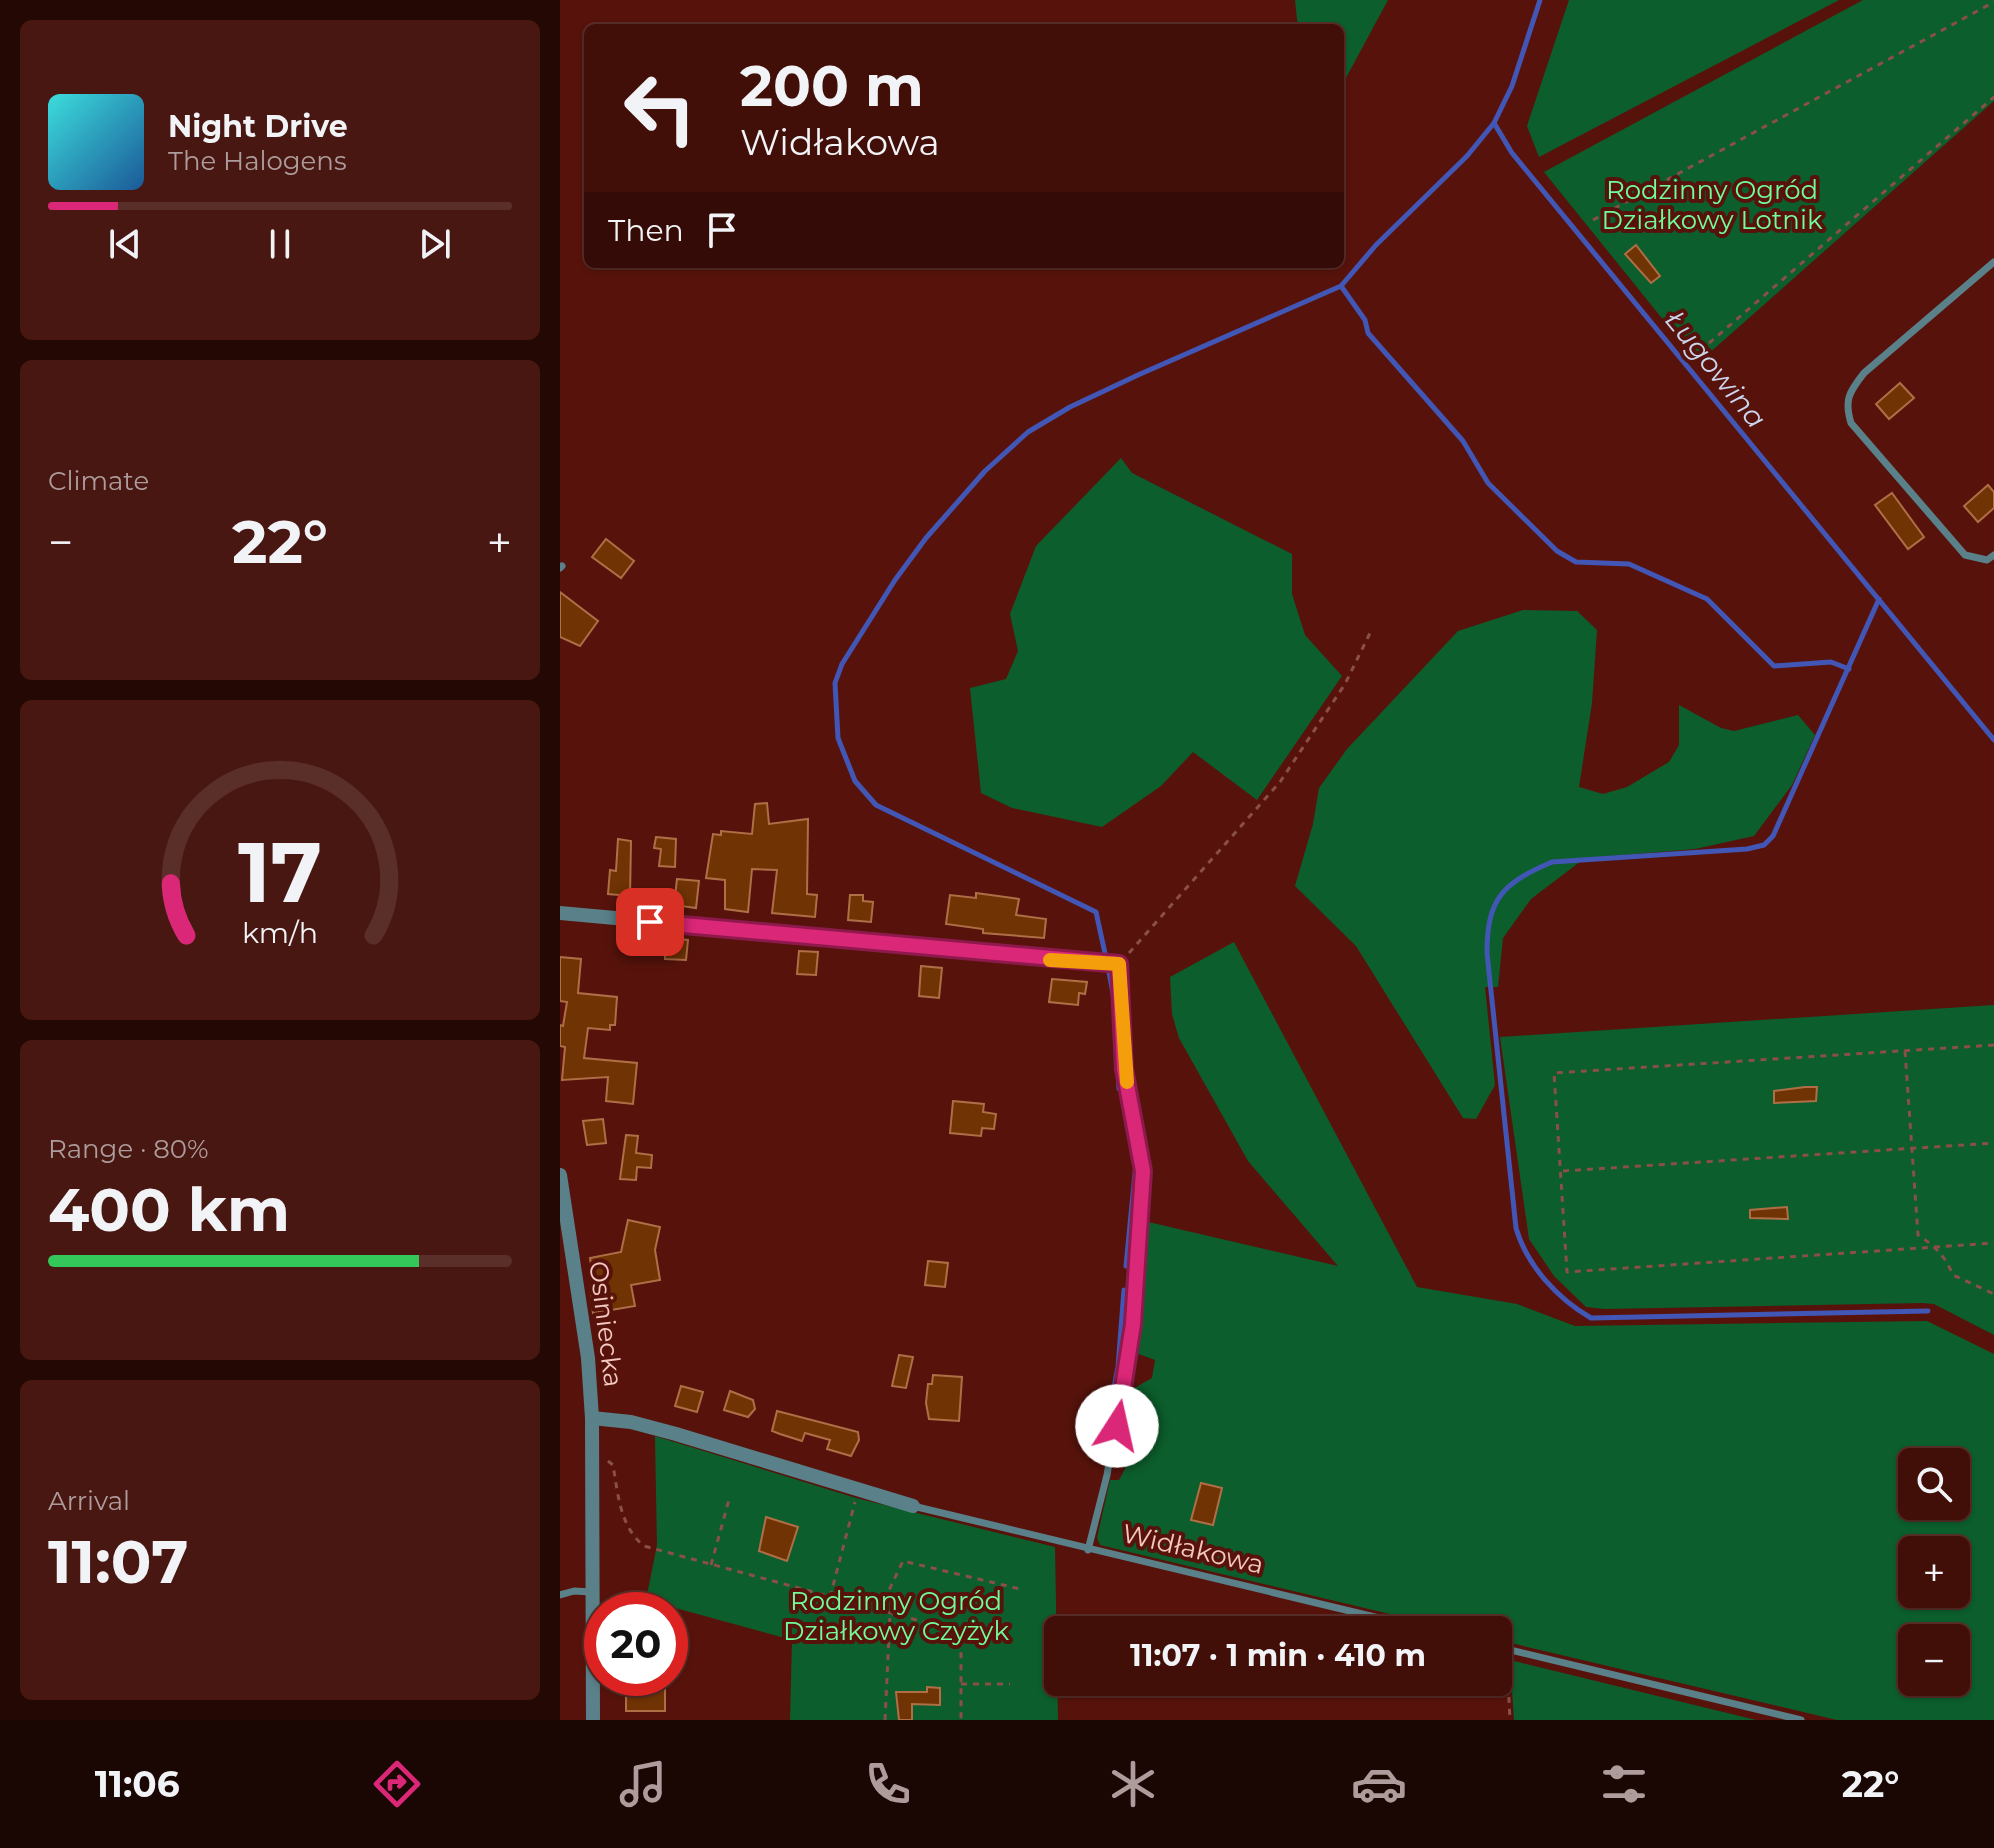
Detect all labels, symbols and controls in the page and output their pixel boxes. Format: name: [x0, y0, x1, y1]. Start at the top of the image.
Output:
text: 200 m: [740, 52, 924, 120]
icon: left: [608, 56, 712, 160]
text: Night Drive: [168, 108, 348, 145]
text: Widłakowa: [740, 120, 940, 164]
text: The Halogens: [168, 145, 347, 177]
park label: Rodzinny Ogród Działkowy Lotnik: [1602, 174, 1823, 236]
icon: arrive: [700, 208, 744, 252]
text: Then: [608, 212, 684, 249]
icon: previous: [103, 222, 147, 266]
icon: pause: [258, 222, 302, 266]
icon: next: [413, 222, 457, 266]
water label: Ługowina: [1658, 303, 1774, 435]
text: Climate: [48, 465, 149, 497]
text: 22°: [232, 505, 328, 578]
text: −: [48, 515, 73, 569]
text: +: [487, 515, 512, 569]
text: 17: [238, 821, 322, 923]
pin: [616, 888, 684, 956]
icon: arrive: [628, 900, 672, 944]
text: km/h: [242, 915, 318, 950]
text: Range · 80%: [48, 1133, 209, 1165]
text: 400 km: [48, 1173, 290, 1246]
street label: Osiniecka: [582, 1259, 630, 1389]
position arrow: [1075, 1384, 1159, 1468]
map controls: [1898, 1448, 1970, 1696]
button: search: [1898, 1448, 1970, 1520]
text: Arrival: [48, 1485, 130, 1517]
street label: Widłakowa: [1119, 1517, 1267, 1581]
text: 11:07: [48, 1525, 188, 1598]
button: +: [1898, 1536, 1970, 1608]
park label: Rodzinny Ogród Działkowy Czyżyk: [783, 1585, 1009, 1647]
speed limit sign: 20: [584, 1592, 688, 1696]
button: −: [1898, 1624, 1970, 1696]
text: 11:07 · 1 min · 410 m: [1130, 1637, 1426, 1674]
icon: directions: [369, 1756, 425, 1812]
icon: music: [615, 1756, 671, 1812]
icon: phone: [860, 1756, 916, 1812]
icon: climate: [1105, 1756, 1161, 1812]
icon: car: [1351, 1756, 1407, 1812]
icon: filters: [1596, 1756, 1652, 1812]
text: 11:06: [95, 1762, 180, 1806]
text: 22°: [1842, 1762, 1899, 1806]

